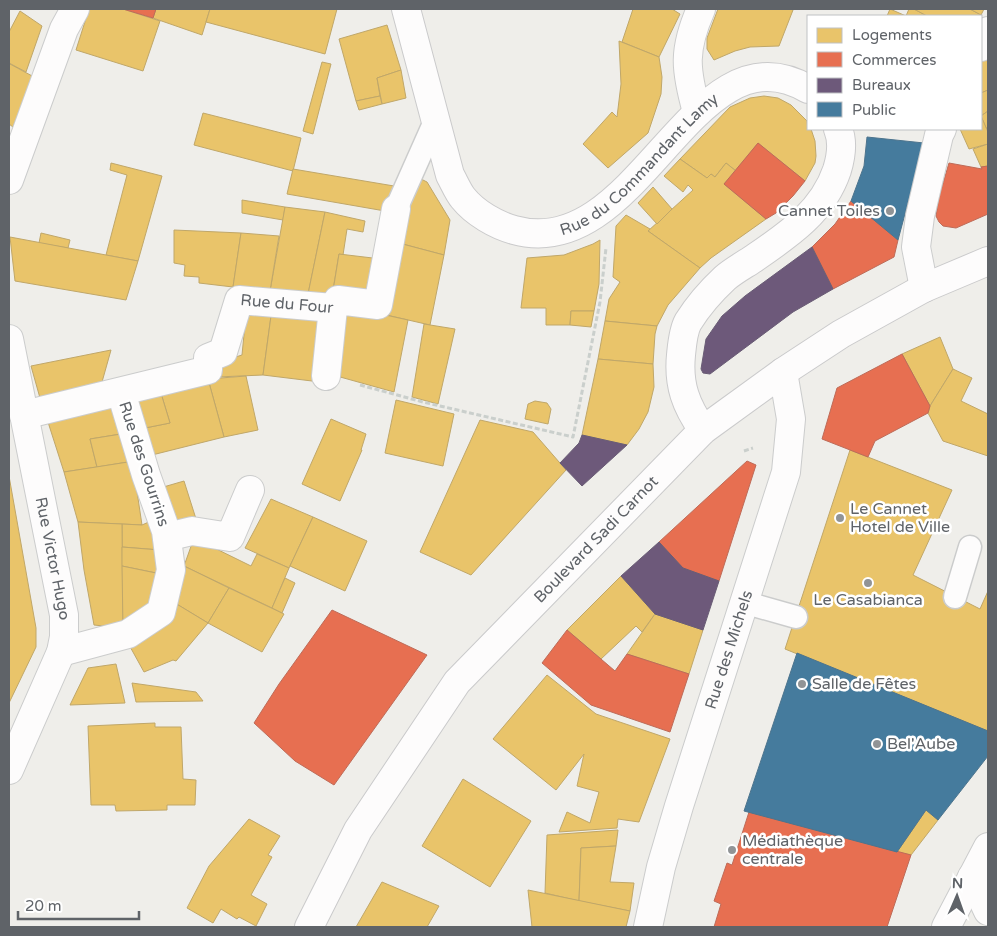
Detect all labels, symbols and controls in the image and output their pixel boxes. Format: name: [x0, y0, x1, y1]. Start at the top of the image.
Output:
legend: [807, 15, 982, 130]
text: Logements: [852, 26, 932, 44]
text: Commerces: [852, 51, 936, 69]
text: Bureaux: [852, 76, 911, 94]
street label: Rue du Commandant Lamy: [557, 89, 723, 240]
text: Public: [852, 101, 896, 119]
place label: Cannet Toiles: [778, 201, 880, 221]
marker: Cannet Toiles: [884, 205, 896, 217]
street label: Rue du Four: [240, 290, 335, 318]
street label: Rue des Gourrins: [114, 399, 174, 529]
street label: Boulevard Sadi Carnot: [530, 472, 663, 607]
street label: Rue Victor Hugo: [31, 495, 74, 620]
place label: Le Cannet Hotel de Ville: [850, 499, 950, 537]
marker: Le Cannet Hotel de Ville: [834, 512, 846, 524]
marker: Le Casabianca: [862, 577, 874, 589]
street label: Rue des Michels: [701, 588, 757, 712]
place label: Le Casabianca: [813, 590, 923, 610]
place label: Salle de Fêtes: [812, 674, 916, 694]
marker: Salle de Fêtes: [796, 678, 808, 690]
place label: Bel'Aube: [887, 734, 955, 754]
marker: Bel'Aube: [871, 738, 883, 750]
place label: Médiathèque centrale: [742, 831, 843, 869]
marker: Médiathèque centrale: [726, 844, 738, 856]
north arrow: [932, 871, 982, 921]
text: N: [952, 875, 963, 892]
scale bar: [18, 888, 139, 920]
text: 20 m: [25, 897, 62, 915]

